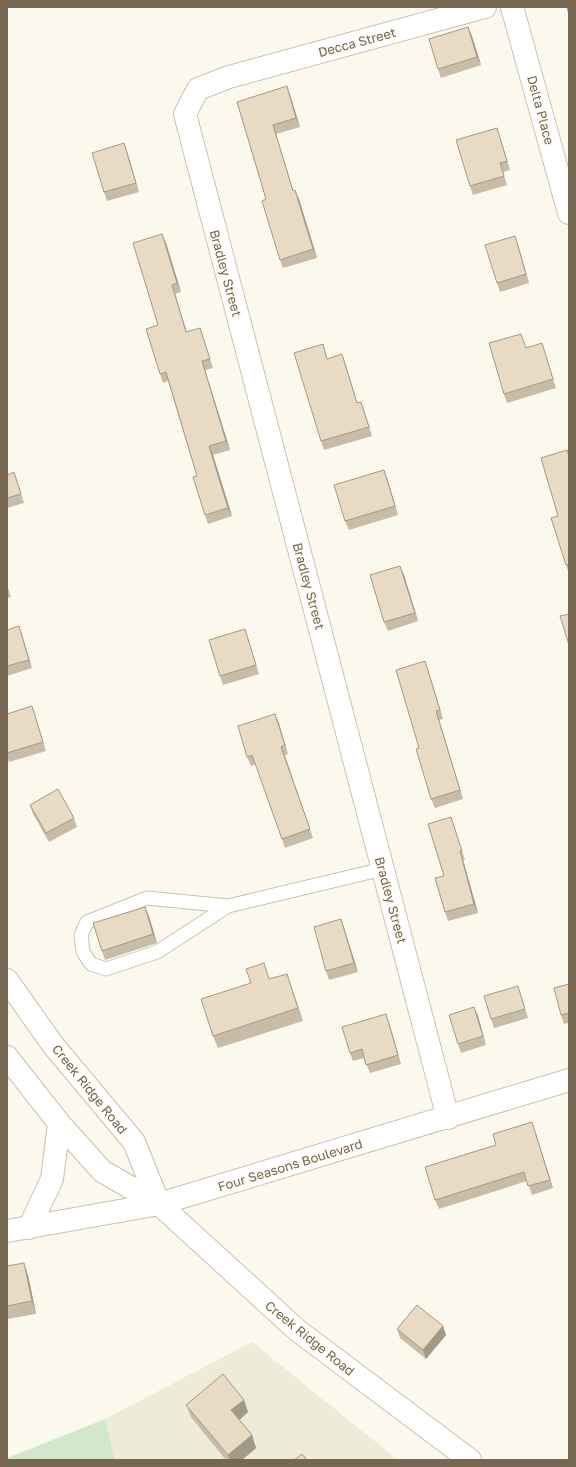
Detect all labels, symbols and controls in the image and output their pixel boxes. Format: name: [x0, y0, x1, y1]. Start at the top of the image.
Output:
street label: Decca Street: [316, 24, 398, 60]
street label: Delta Place: [524, 74, 558, 146]
street label: Bradley Street: [207, 228, 245, 318]
street label: Bradley Street: [290, 541, 328, 631]
street label: Bradley Street: [372, 855, 410, 945]
street label: Creek Ridge Road: [49, 1041, 131, 1137]
street label: Four Seasons Boulevard: [216, 1135, 364, 1195]
street label: Creek Ridge Road: [262, 1297, 358, 1379]

